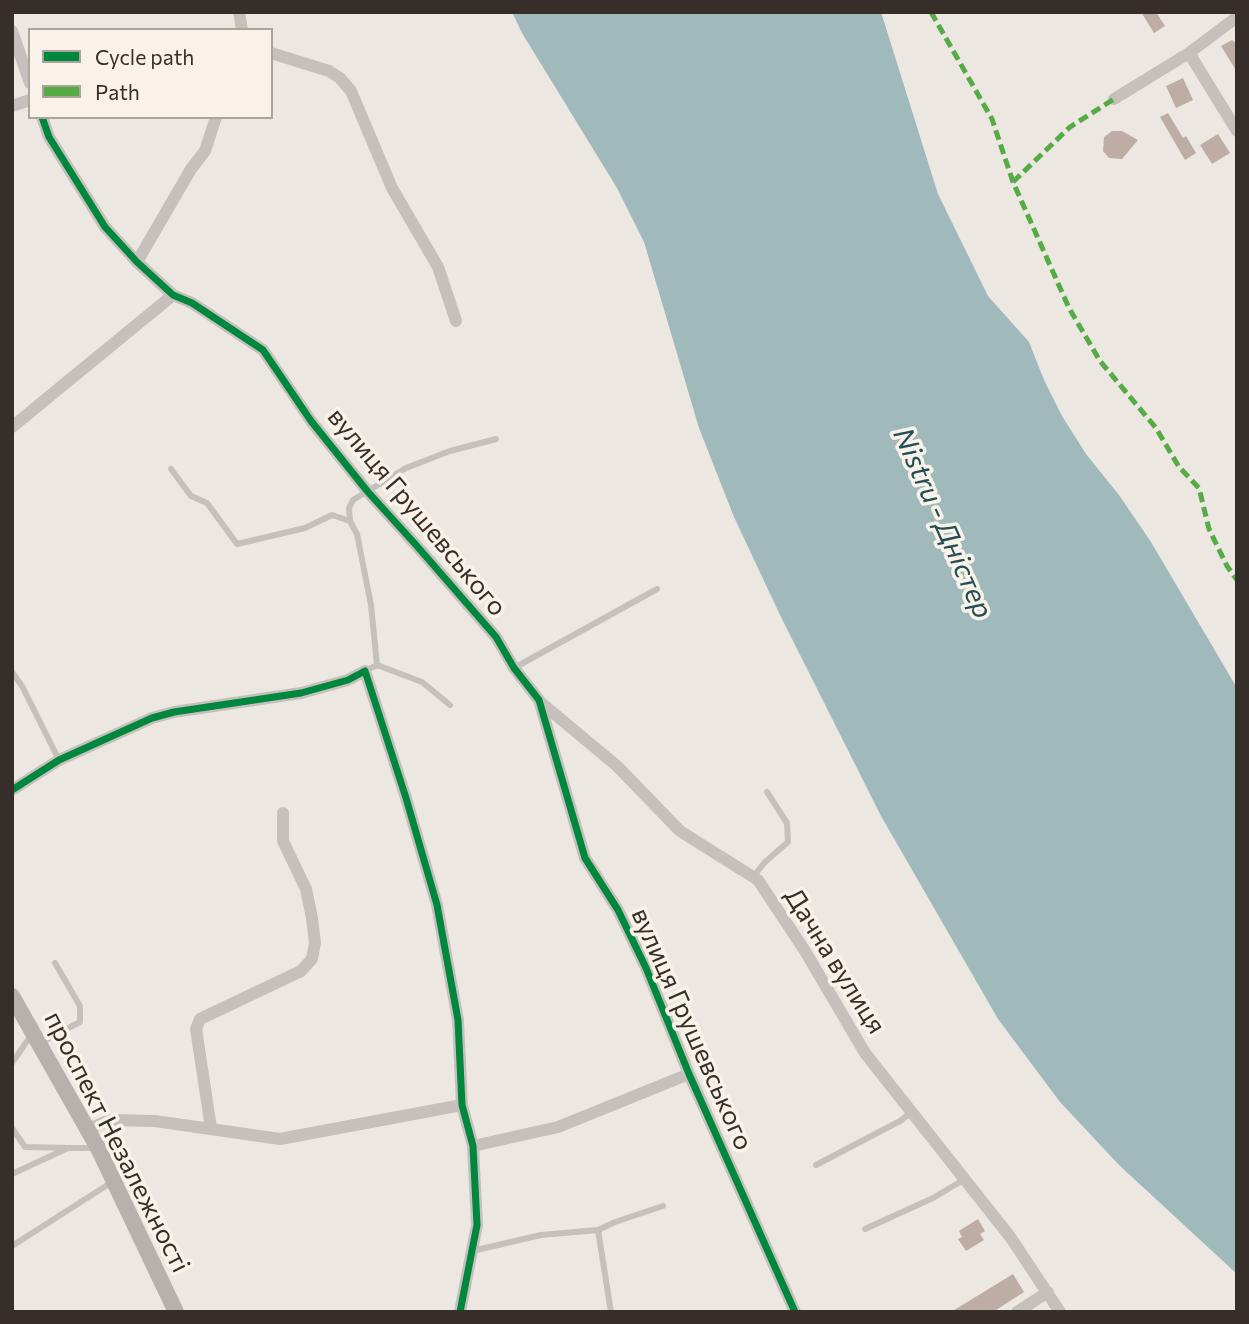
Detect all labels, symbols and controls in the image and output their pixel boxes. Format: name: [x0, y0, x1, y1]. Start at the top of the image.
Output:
legend: [28, 28, 273, 119]
text: Cycle path: [95, 44, 194, 69]
text: Path: [95, 79, 140, 104]
street label: вулиця Грушевського: [321, 402, 513, 622]
water label: Nistru - Дністер: [886, 423, 1000, 623]
street label: Дачна вулиця: [778, 882, 892, 1040]
street label: вулиця Грушевського: [625, 903, 759, 1155]
street label: проспект Незалежності: [38, 1006, 196, 1278]

